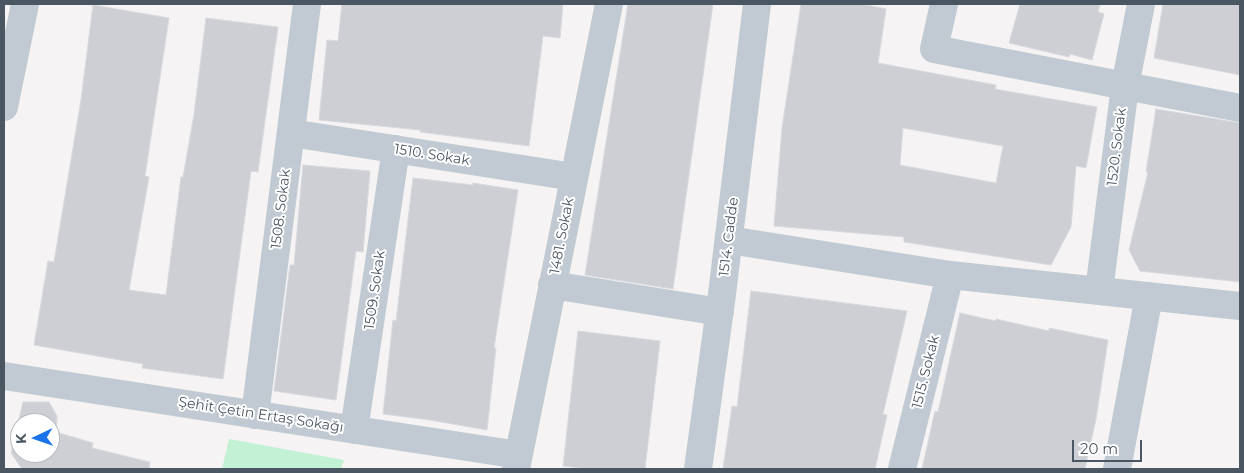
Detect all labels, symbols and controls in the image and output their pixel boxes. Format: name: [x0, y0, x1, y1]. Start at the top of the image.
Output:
street label: 1520. Sokak: [1104, 107, 1130, 187]
street label: 1510. Sokak: [393, 141, 471, 169]
street label: 1508. Sokak: [268, 168, 294, 250]
street label: 1481. Sokak: [546, 196, 578, 276]
street label: 1514. Cadde: [716, 196, 742, 278]
street label: 1509. Sokak: [361, 249, 389, 331]
street label: 1515. Sokak: [909, 334, 943, 410]
street label: Şehit Çetin Ertaş Sokağı: [177, 394, 345, 436]
north arrow: [10, 413, 60, 463]
scale bar: [1074, 430, 1144, 462]
text: K: [12, 433, 30, 444]
text: 20 m: [1080, 439, 1118, 458]

